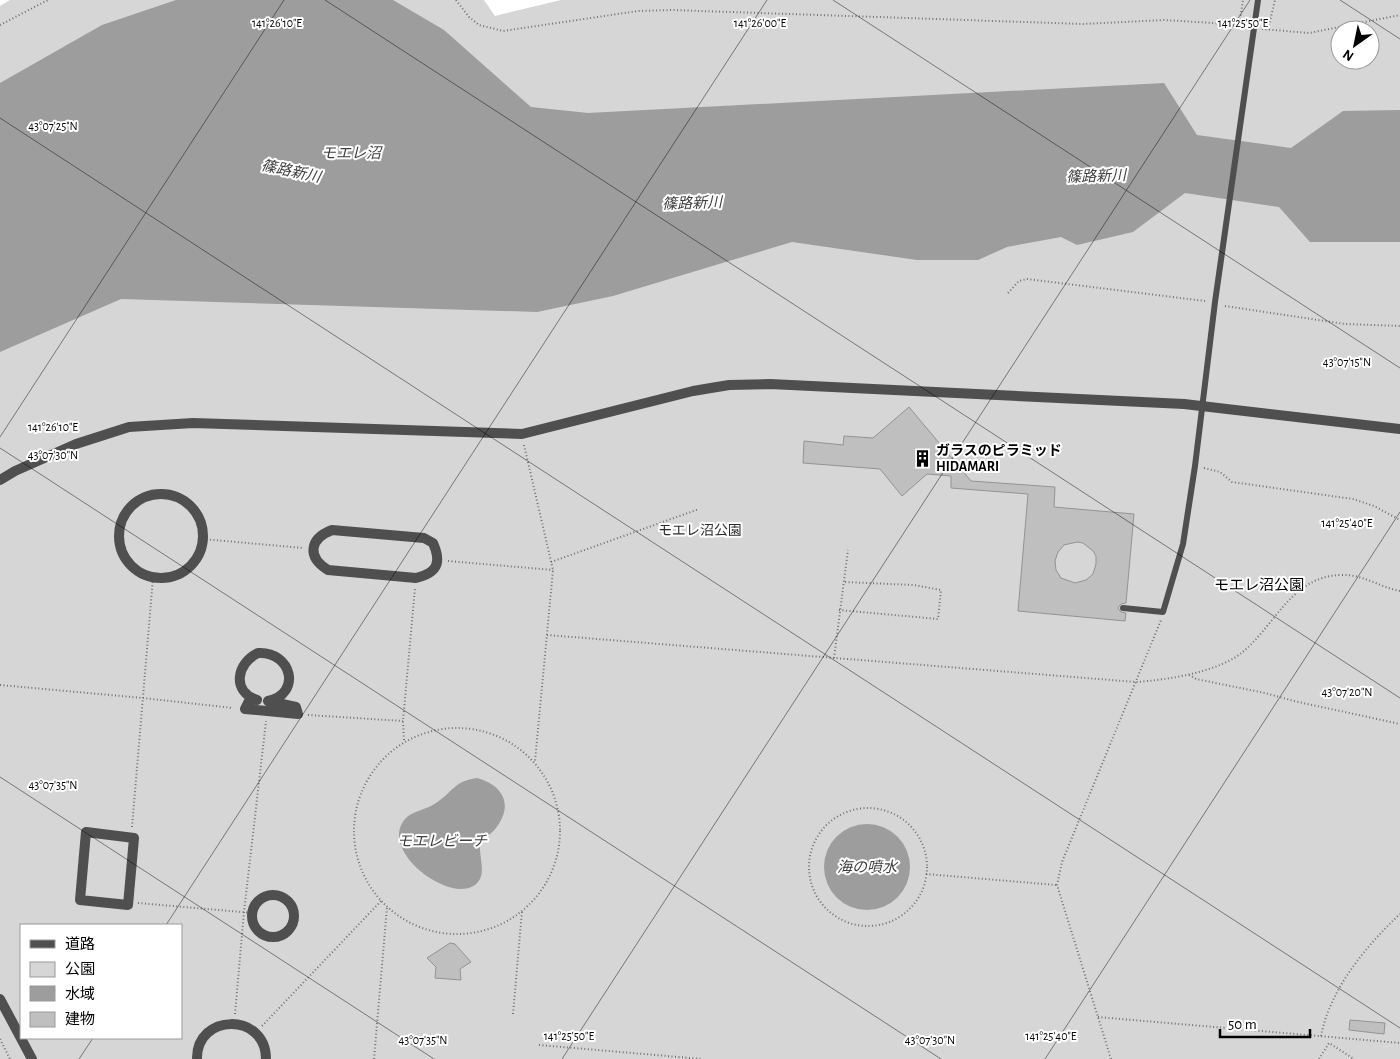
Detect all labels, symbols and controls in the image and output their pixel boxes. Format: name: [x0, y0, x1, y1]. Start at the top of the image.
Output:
text: 141°26'10"E: [252, 17, 302, 29]
text: 141°26'00"E: [734, 17, 786, 29]
text: 141°25'50"E: [1218, 17, 1268, 29]
north arrow: [1330, 20, 1380, 70]
text: N: [1341, 47, 1356, 64]
text: 43°07'25"N: [28, 120, 78, 132]
water label: モエレ沼: [321, 145, 383, 161]
water label: 篠路新川: [260, 157, 324, 185]
water label: 篠路新川: [1066, 167, 1128, 185]
water label: 篠路新川: [662, 194, 724, 212]
text: 43°07'15"N: [1323, 356, 1371, 368]
text: 141°26'10"E: [28, 421, 78, 433]
place label: ガラスのピラミッド HIDAMARI: [936, 443, 1062, 474]
building icon: ガラスのピラミッド HIDAMARI: [912, 448, 932, 468]
text: 43°07'30"N: [28, 449, 78, 461]
text: 141°25'40"E: [1321, 517, 1373, 529]
park label: モエレ沼公園: [658, 523, 742, 538]
district label: モエレ沼公園: [1214, 577, 1304, 593]
text: 43°07'20"N: [1322, 686, 1372, 698]
text: 43°07'35"N: [28, 779, 78, 791]
water label: モエレビーチ: [397, 833, 488, 849]
water label: 海の噴水: [837, 859, 899, 875]
legend: [20, 924, 182, 1039]
text: 道路: [65, 936, 95, 952]
text: 公園: [65, 961, 95, 977]
text: 水域: [65, 986, 95, 1002]
scale bar: [1220, 1006, 1310, 1038]
text: 建物: [65, 1011, 95, 1027]
text: 50 m: [1228, 1017, 1257, 1032]
text: 141°25'50"E: [544, 1030, 594, 1042]
text: 141°25'40"E: [1025, 1030, 1077, 1042]
text: 43°07'35"N: [398, 1034, 448, 1046]
text: 43°07'30"N: [905, 1034, 955, 1046]

